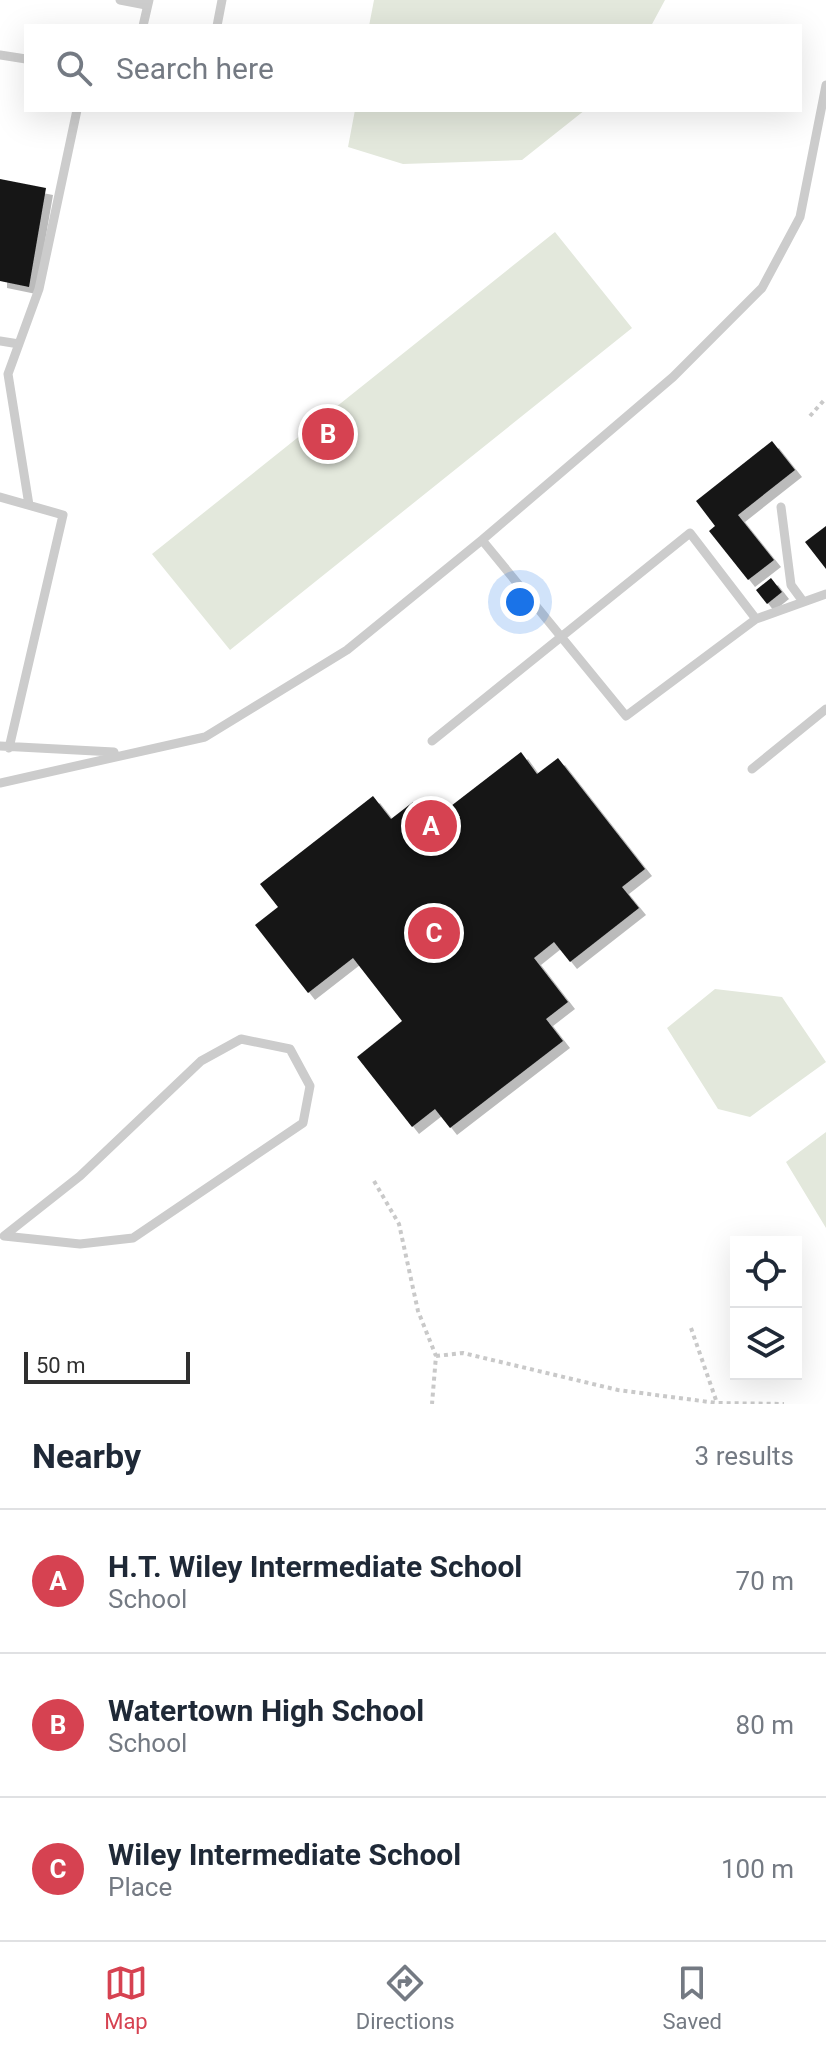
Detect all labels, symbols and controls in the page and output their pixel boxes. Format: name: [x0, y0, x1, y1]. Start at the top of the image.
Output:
search box: [24, 24, 802, 112]
icon: search: [52, 46, 96, 90]
text: Search here: [116, 51, 274, 86]
pin: B: [302, 404, 354, 464]
your location: [500, 582, 540, 622]
pin: A: [405, 796, 457, 856]
pin: C: [408, 903, 460, 963]
map controls: [730, 1236, 802, 1380]
button: locate: [730, 1236, 802, 1308]
button: layers: [730, 1308, 802, 1380]
scale bar: [24, 1348, 190, 1384]
text: 50 m: [36, 1353, 85, 1378]
text: Nearby: [32, 1436, 141, 1476]
text: 3 results: [695, 1441, 794, 1471]
text: H.T. Wiley Intermediate School: [108, 1549, 522, 1584]
text: A: [49, 1566, 67, 1596]
text: 70 m: [736, 1566, 794, 1596]
text: School: [108, 1584, 187, 1614]
text: Watertown High School: [108, 1693, 424, 1728]
text: B: [50, 1710, 66, 1740]
text: 80 m: [736, 1710, 794, 1740]
text: School: [108, 1728, 187, 1758]
text: Wiley Intermediate School: [108, 1837, 461, 1872]
text: C: [49, 1854, 67, 1884]
text: 100 m: [721, 1854, 794, 1884]
text: Place: [108, 1872, 172, 1902]
tab: Map: [104, 1961, 148, 2034]
tab: Directions: [356, 1961, 455, 2034]
tab: Saved: [663, 1961, 722, 2034]

